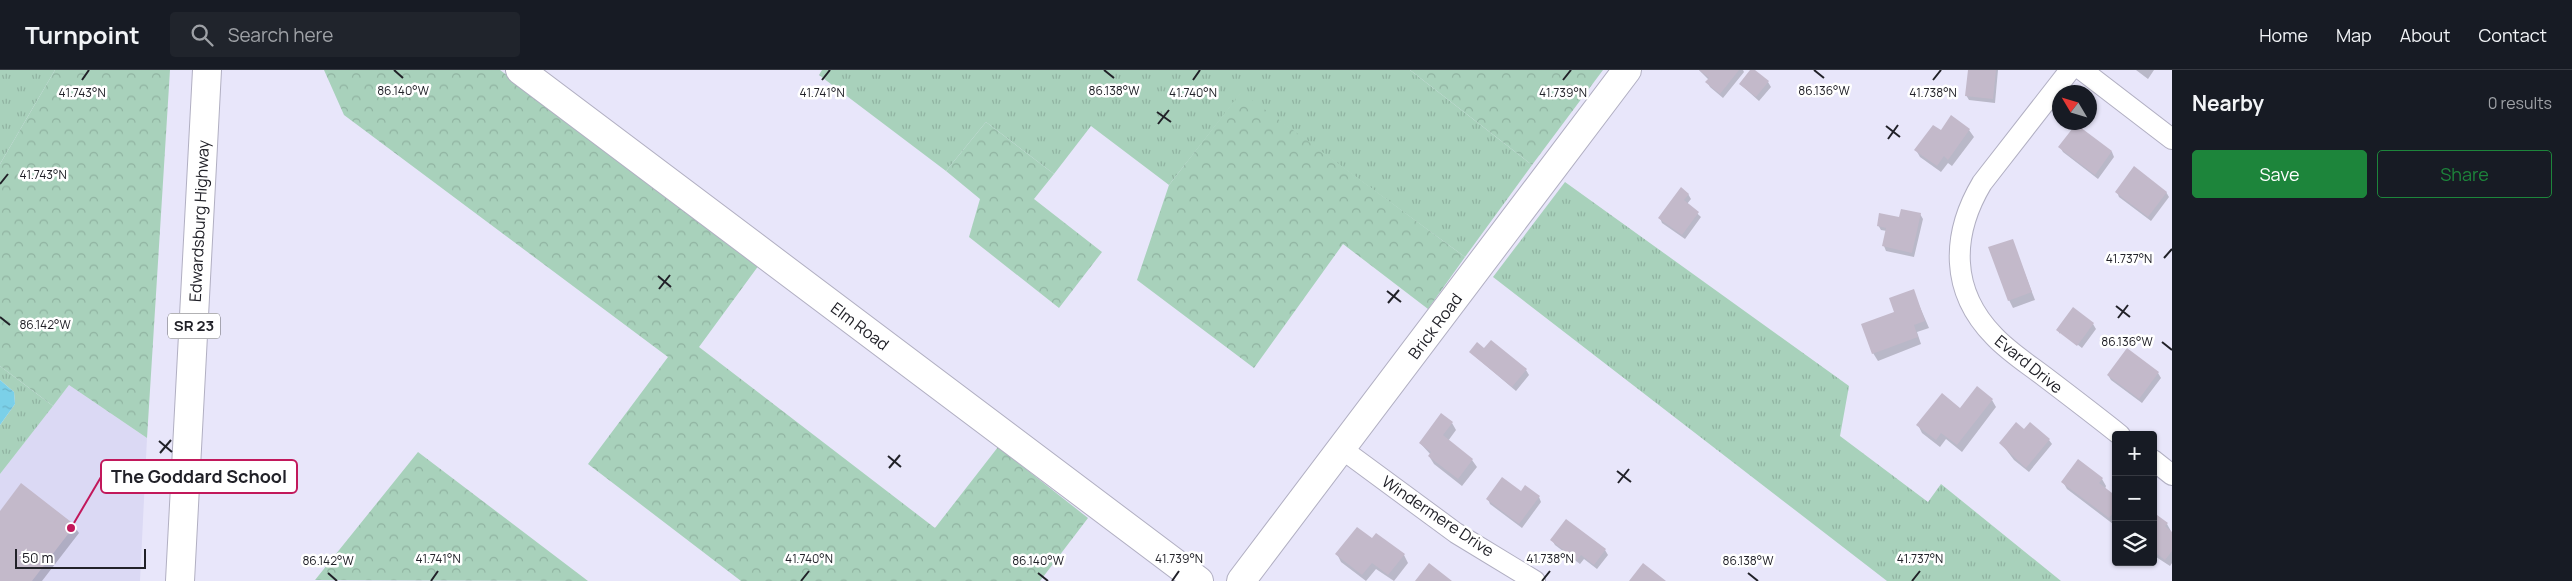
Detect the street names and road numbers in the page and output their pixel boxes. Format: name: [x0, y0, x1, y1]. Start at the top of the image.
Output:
street label: Edwardsburg Highway: [184, 139, 214, 303]
street label: Brick Road: [1403, 289, 1467, 363]
street label: Elm Road: [826, 297, 894, 355]
road number: SR 23: [168, 314, 220, 338]
street label: Evard Drive: [1990, 330, 2068, 398]
street label: Windermere Drive: [1378, 470, 1498, 562]

